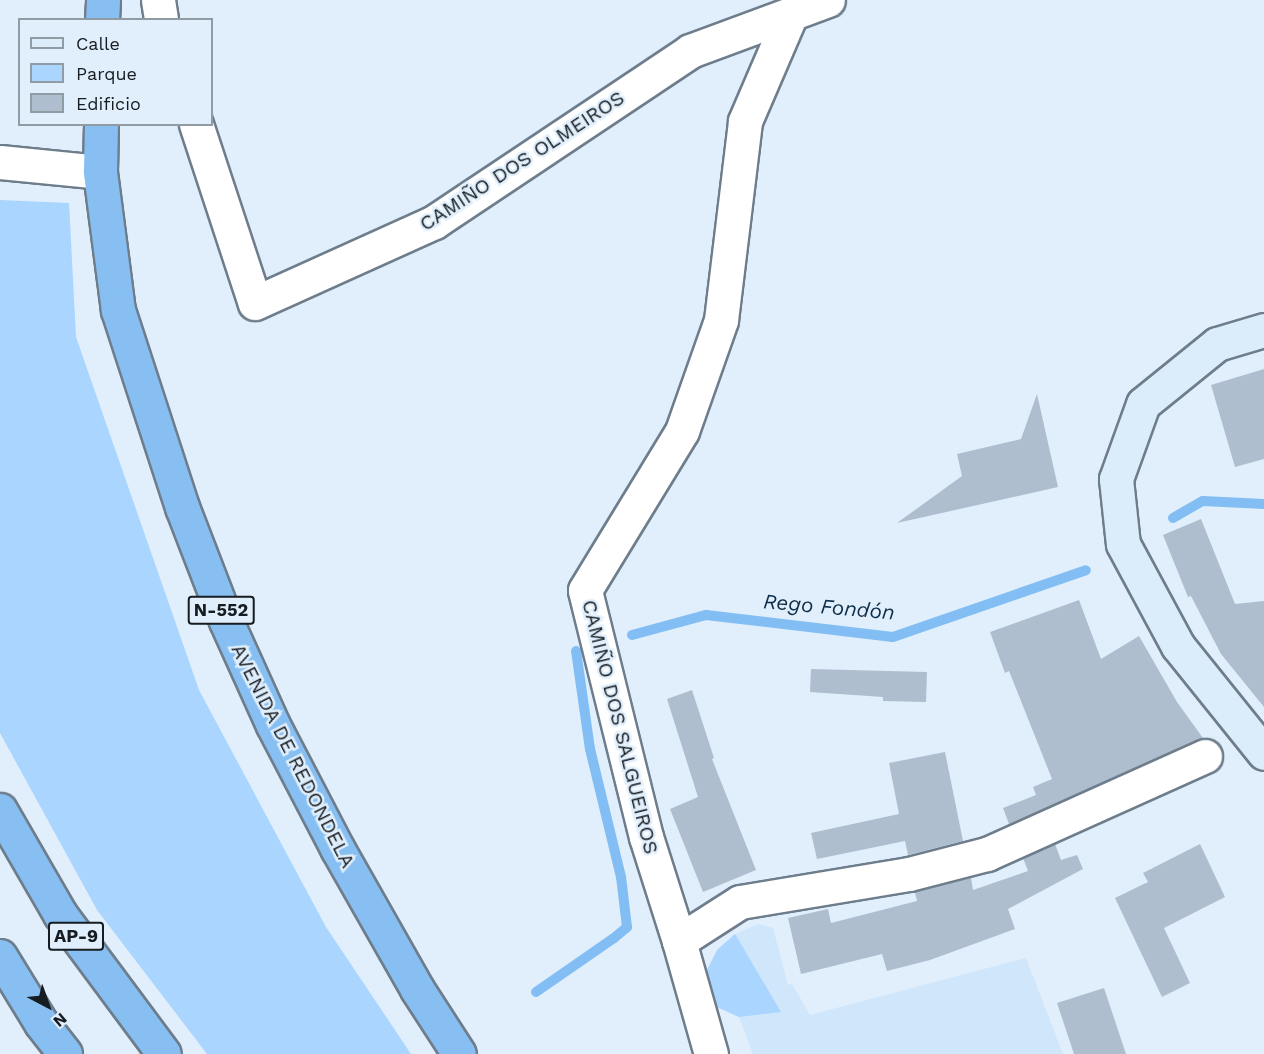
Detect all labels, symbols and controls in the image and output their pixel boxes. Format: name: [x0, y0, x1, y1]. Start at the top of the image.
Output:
legend: [18, 18, 213, 126]
text: Calle: [76, 33, 120, 54]
text: Parque: [76, 63, 137, 84]
street label: CAMIÑO DOS OLMEIROS: [415, 86, 629, 236]
text: Edificio: [76, 93, 141, 114]
water label: Rego Fondón: [762, 589, 896, 625]
road number: N-552: [186, 595, 256, 625]
street label: CAMIÑO DOS SALGUEIROS: [577, 597, 663, 857]
street label: AVENIDA DE REDONDELA: [226, 640, 360, 872]
road number: AP-9: [48, 921, 104, 951]
north arrow: [18, 976, 78, 1036]
text: N: [49, 1009, 71, 1031]

